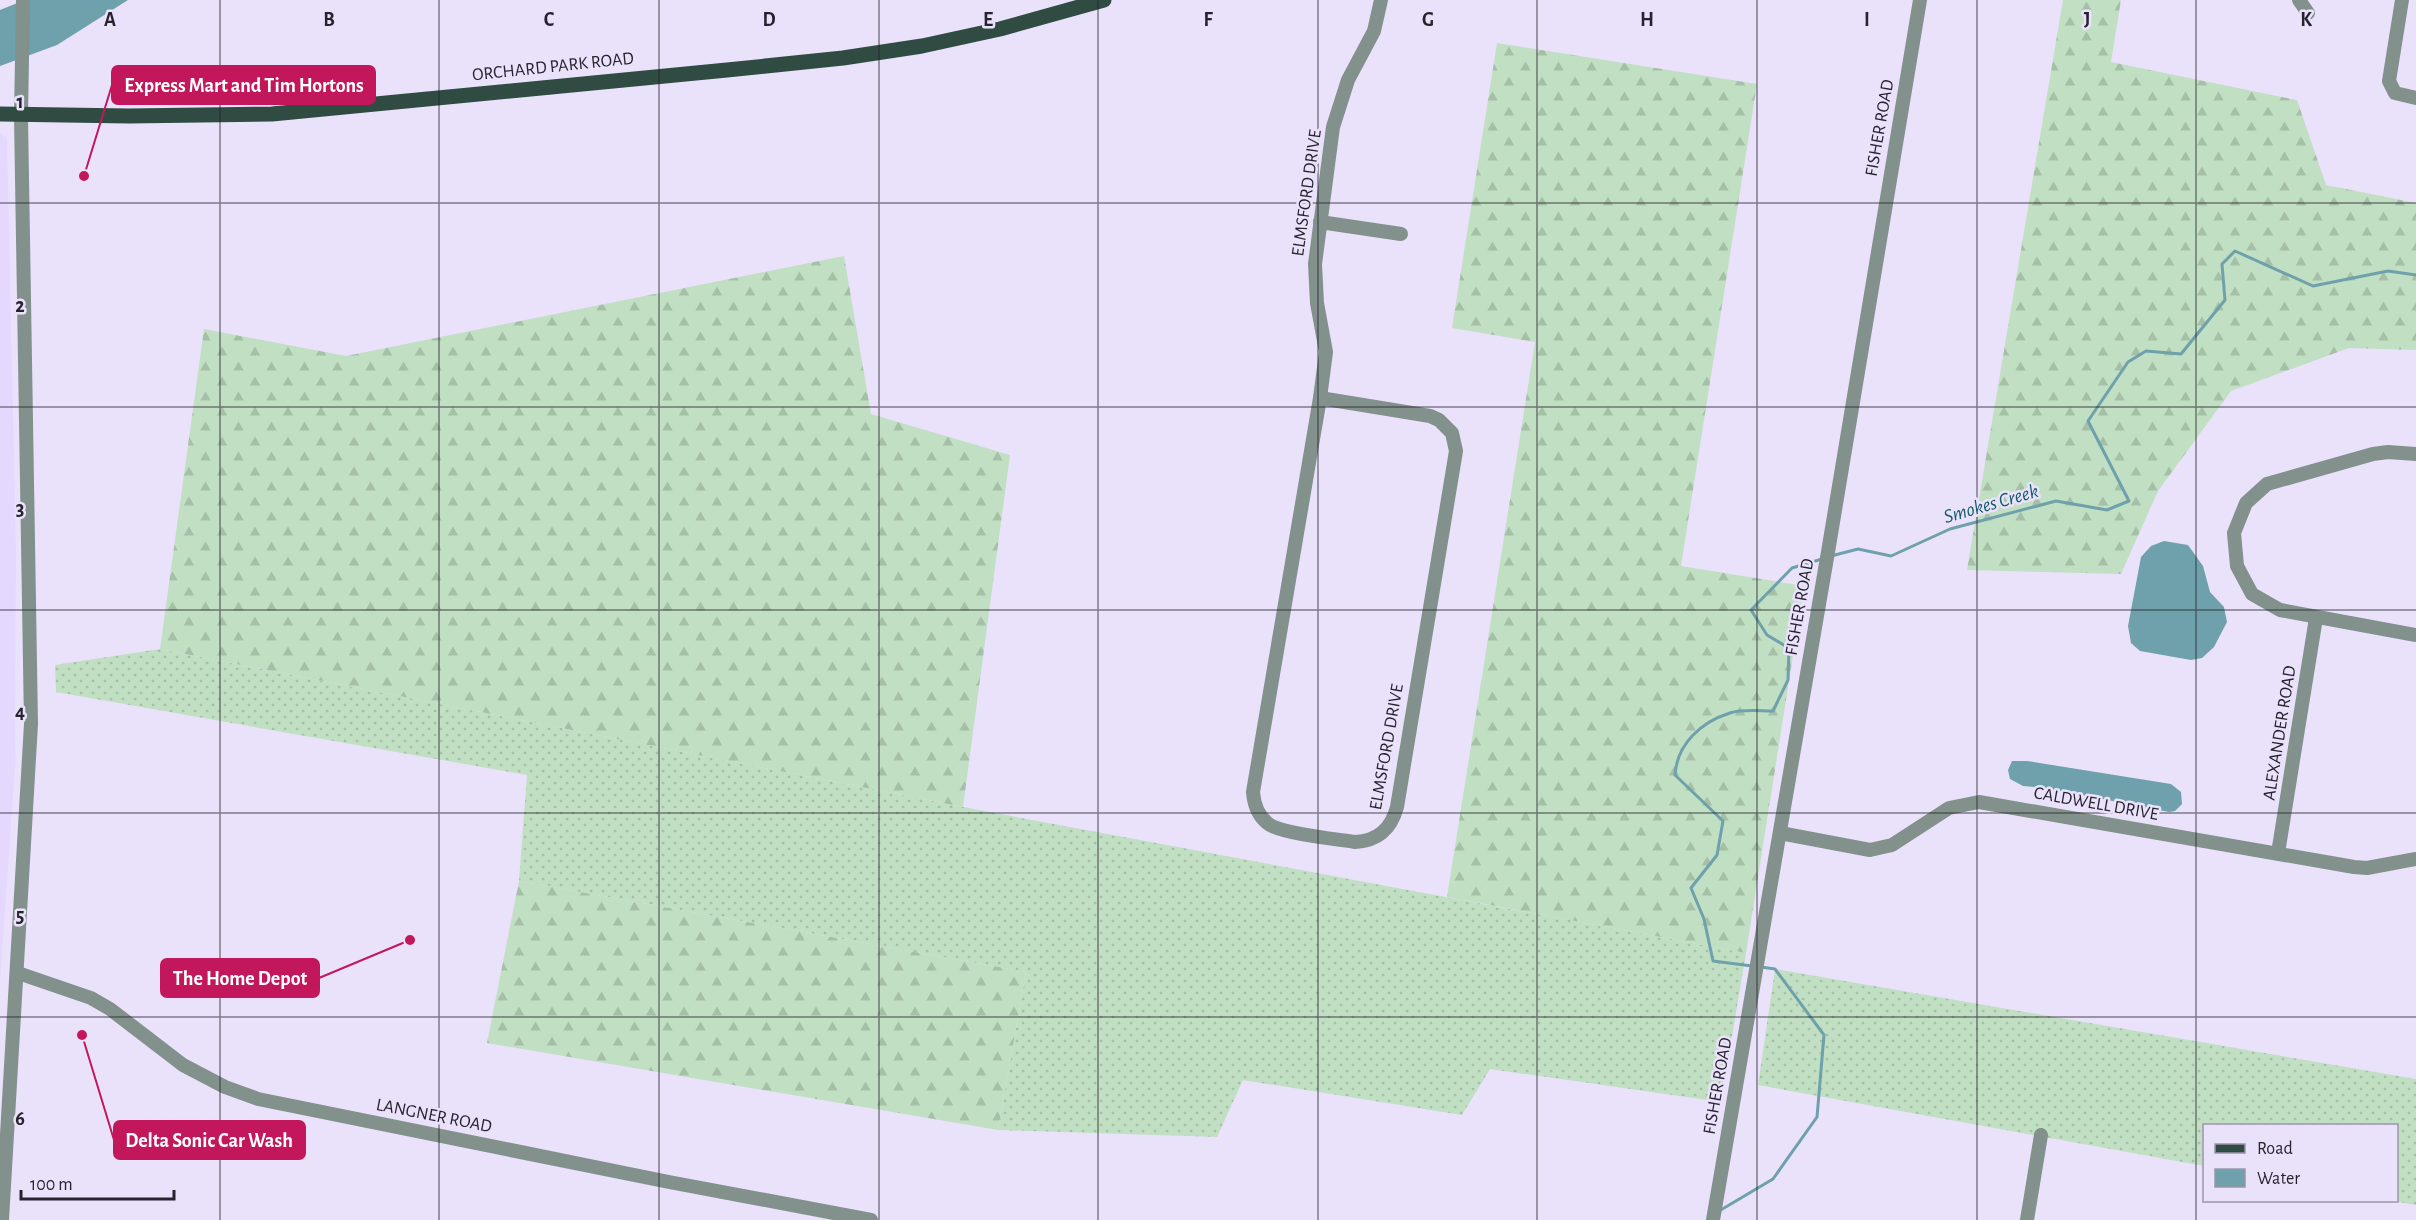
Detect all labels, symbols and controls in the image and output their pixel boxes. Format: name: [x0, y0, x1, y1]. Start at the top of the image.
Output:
text: A: [104, 10, 116, 30]
text: B: [323, 10, 335, 30]
text: C: [544, 10, 555, 30]
text: D: [762, 10, 776, 30]
text: E: [983, 10, 993, 30]
text: F: [1203, 10, 1213, 30]
text: G: [1422, 10, 1434, 30]
text: H: [1640, 10, 1654, 30]
text: I: [1864, 10, 1870, 30]
text: J: [2084, 10, 2090, 30]
text: K: [2300, 10, 2312, 30]
street label: ORCHARD PARK ROAD: [471, 50, 635, 84]
callout: Express Mart and Tim Hortons: [112, 66, 375, 104]
text: Express Mart and Tim Hortons: [124, 76, 364, 96]
street label: FISHER ROAD: [1863, 78, 1897, 178]
text: 1: [16, 92, 24, 112]
street label: ELMSFORD DRIVE: [1289, 128, 1325, 257]
text: 2: [15, 296, 25, 316]
water label: Smokes Creek: [1941, 481, 2041, 527]
text: 3: [16, 499, 24, 519]
street label: FISHER ROAD: [1783, 557, 1817, 657]
street label: ALEXANDER ROAD: [2260, 664, 2300, 802]
street label: ELMSFORD DRIVE: [1367, 682, 1407, 811]
text: 4: [15, 702, 25, 722]
street label: CALDWELL DRIVE: [2032, 784, 2160, 824]
text: 5: [16, 906, 24, 926]
callout: The Home Depot: [161, 959, 319, 997]
text: The Home Depot: [173, 969, 308, 989]
street label: FISHER ROAD: [1701, 1036, 1735, 1136]
street label: LANGNER ROAD: [375, 1096, 493, 1136]
text: 6: [15, 1109, 25, 1129]
callout: Delta Sonic Car Wash: [114, 1121, 305, 1159]
legend: [2203, 1124, 2398, 1202]
text: Delta Sonic Car Wash: [125, 1131, 293, 1151]
text: Road: [2257, 1140, 2293, 1158]
scale bar: [21, 1163, 174, 1201]
text: Water: [2257, 1170, 2300, 1188]
text: 100 m: [30, 1176, 73, 1194]

